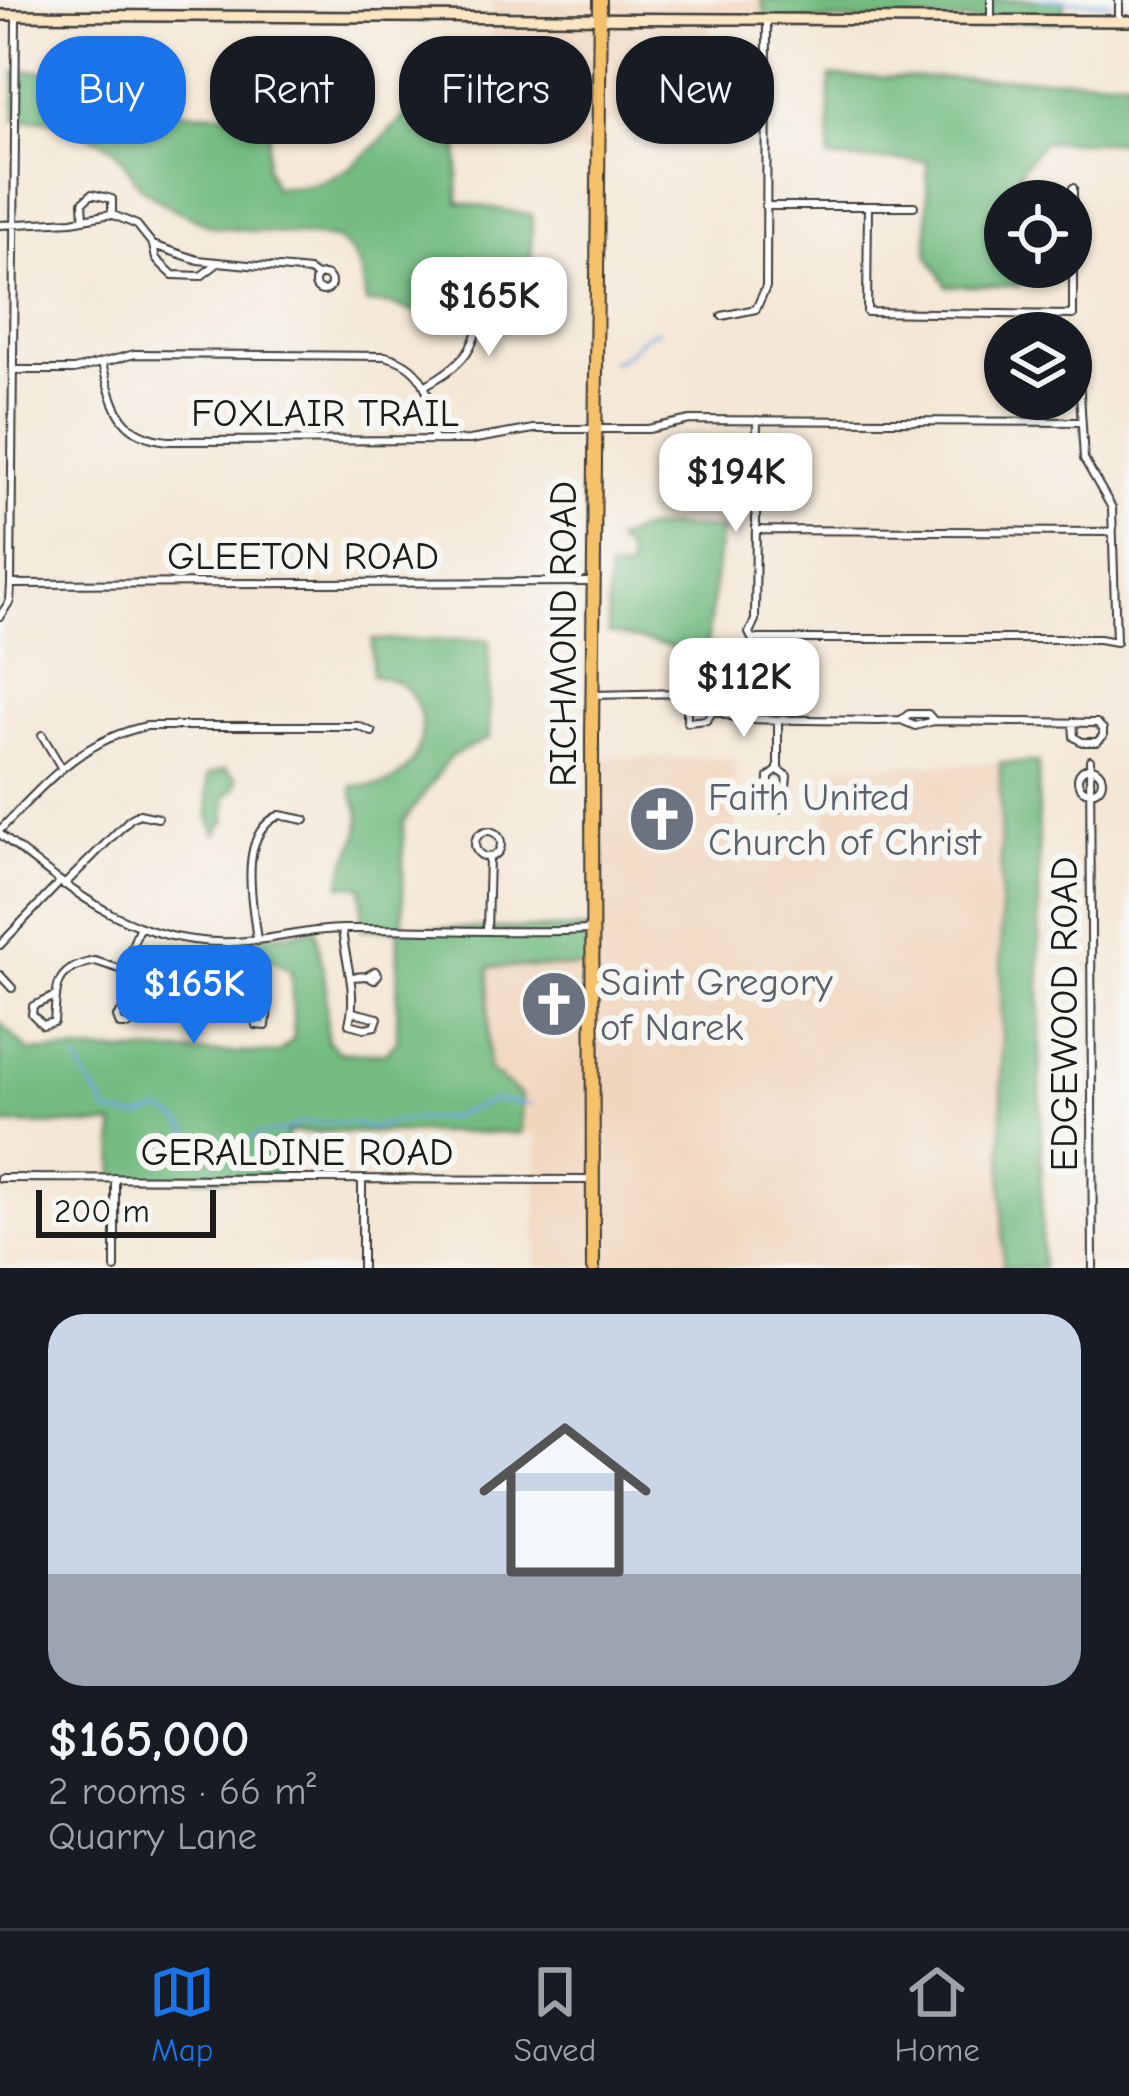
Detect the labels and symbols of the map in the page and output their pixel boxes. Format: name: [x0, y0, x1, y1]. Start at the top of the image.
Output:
pin: $165K: [405, 257, 573, 359]
street label: FOXLAIR TRAIL: [191, 391, 460, 436]
pin: $194K: [652, 433, 820, 535]
street label: RICHMOND ROAD: [541, 481, 586, 787]
street label: GLEETON ROAD: [167, 534, 439, 579]
pin: $112K: [660, 638, 828, 740]
place label: Faith United Church of Christ: [708, 775, 983, 865]
church icon: Faith United Church of Christ: [627, 784, 697, 854]
street label: EDGEWOOD ROAD: [1042, 857, 1087, 1171]
pin: $165K: [110, 945, 278, 1047]
place label: Saint Gregory of Narek: [600, 960, 833, 1050]
church icon: Saint Gregory of Narek: [519, 969, 589, 1039]
street label: GERALDINE ROAD: [140, 1130, 454, 1175]
scale bar: [36, 1184, 216, 1237]

